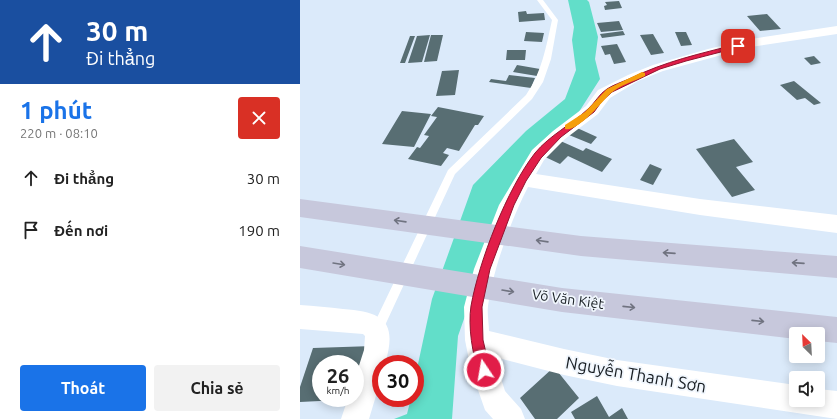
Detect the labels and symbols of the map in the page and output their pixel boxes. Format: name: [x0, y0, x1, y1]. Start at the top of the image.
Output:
pin: [721, 29, 755, 63]
one-way arrow: [394, 217, 407, 225]
one-way arrow: [536, 237, 549, 245]
one-way arrow: [663, 249, 676, 256]
one-way arrow: [792, 259, 805, 266]
one-way arrow: [332, 260, 345, 268]
street label: Võ Văn Kiệt: [531, 286, 605, 312]
one-way arrow: [501, 287, 514, 295]
one-way arrow: [622, 303, 635, 311]
one-way arrow: [751, 317, 764, 325]
north arrow: [789, 327, 825, 363]
position arrow: [463, 349, 505, 391]
street label: Nguyễn Thanh Sơn: [564, 350, 708, 396]
speed limit sign: 30: [372, 355, 424, 407]

